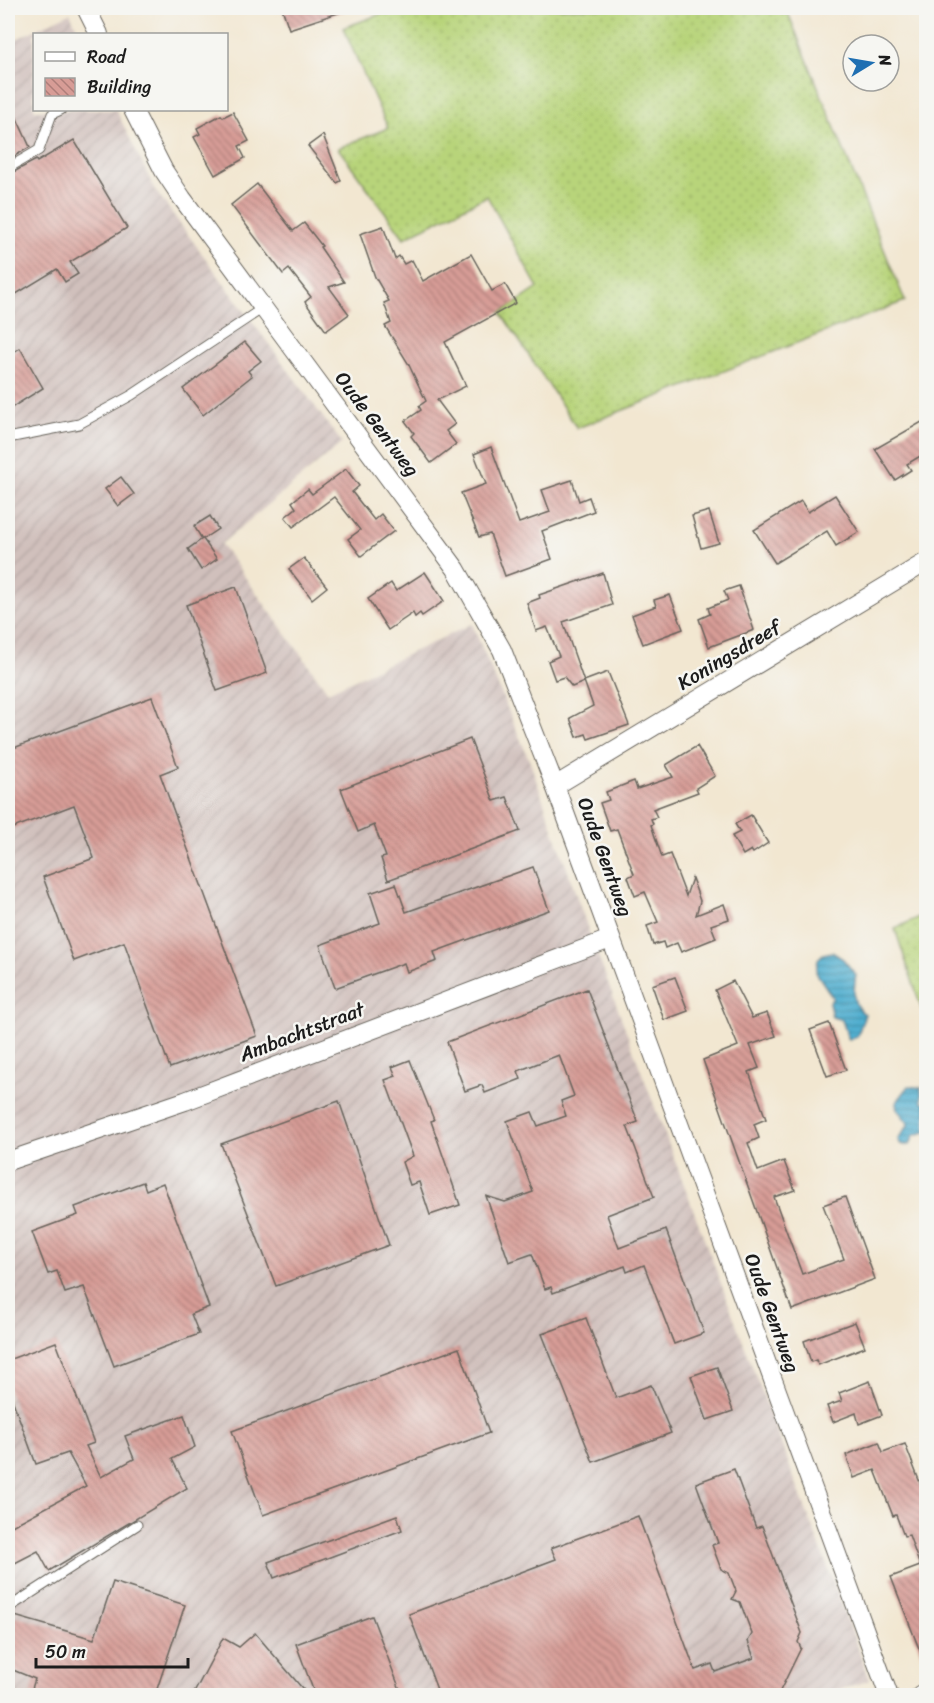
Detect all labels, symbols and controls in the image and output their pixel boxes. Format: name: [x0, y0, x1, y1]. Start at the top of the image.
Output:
legend: [33, 33, 228, 111]
north arrow: [841, 33, 901, 93]
text: Road: [87, 41, 127, 73]
text: N: [870, 51, 901, 69]
text: Building: [87, 71, 151, 103]
street label: Oude Gentweg: [325, 364, 429, 484]
street label: Koningsdreef: [670, 608, 791, 700]
street label: Oude Gentweg: [567, 792, 643, 922]
street label: Ambachtstraat: [233, 992, 371, 1072]
street label: Oude Gentweg: [734, 1248, 810, 1378]
scale bar: [36, 1631, 188, 1669]
text: 50 m: [45, 1636, 86, 1668]

